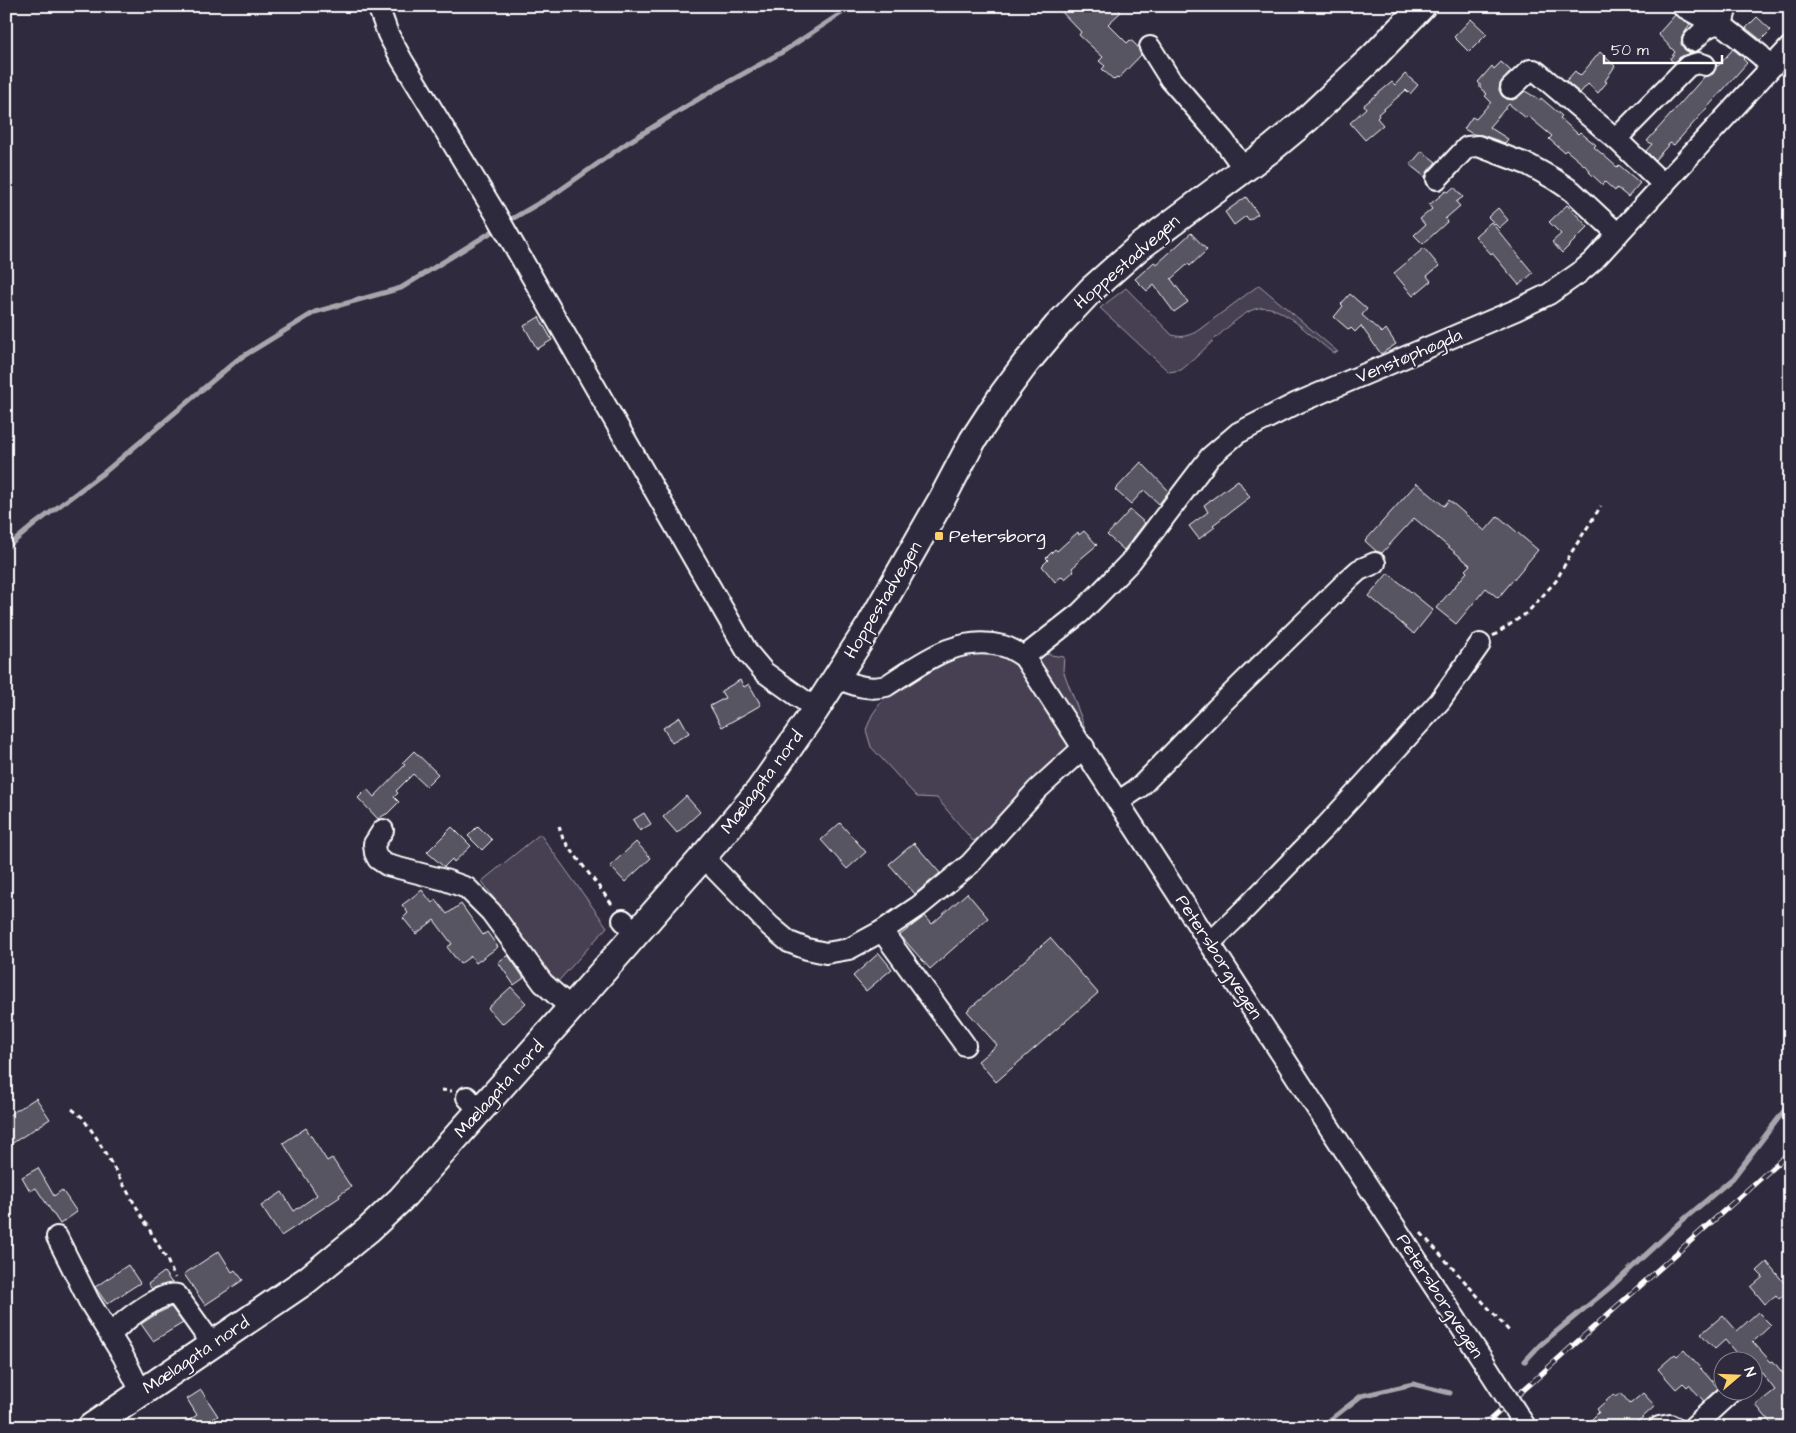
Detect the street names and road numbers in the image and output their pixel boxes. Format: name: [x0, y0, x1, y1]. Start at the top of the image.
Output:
street label: Hoppestadvegen: [1069, 209, 1186, 316]
street label: Venstøphøgda: [1352, 322, 1466, 391]
street label: Hoppestadvegen: [838, 537, 929, 664]
street label: Mælagata nord: [715, 725, 810, 840]
street label: Petersborgvegen: [1169, 890, 1269, 1025]
street label: Mælagata nord: [448, 1035, 550, 1144]
street label: Petersborgvegen: [1390, 1229, 1490, 1364]
street label: Mælagata nord: [138, 1310, 255, 1401]

